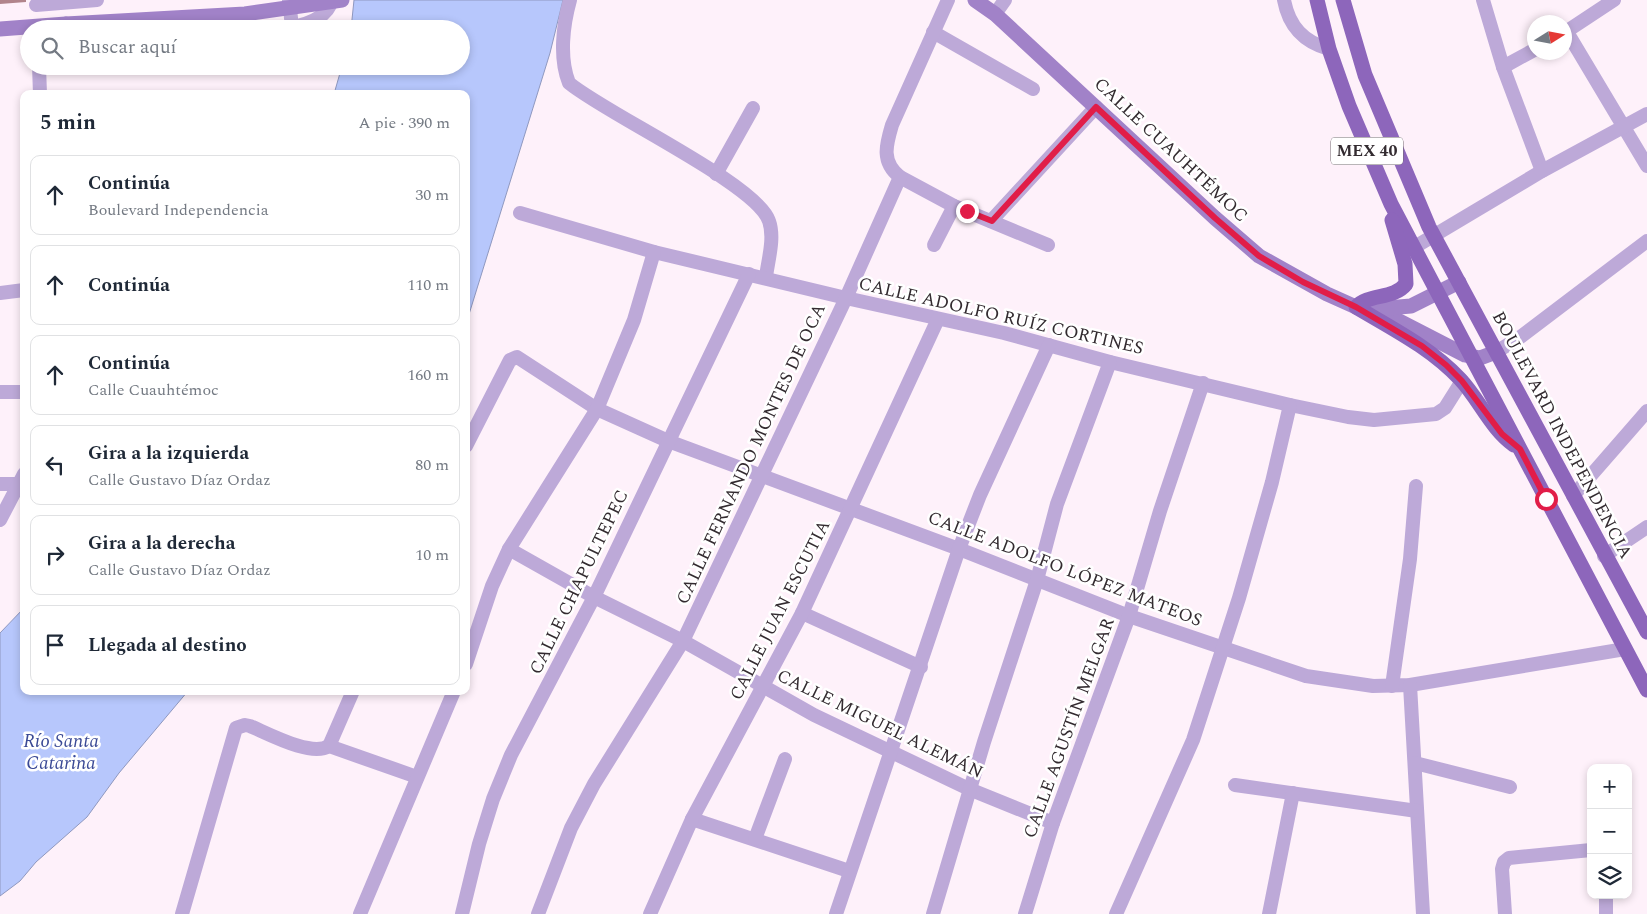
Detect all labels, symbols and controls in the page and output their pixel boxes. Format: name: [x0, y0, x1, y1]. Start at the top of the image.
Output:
north arrow: [1527, 15, 1572, 60]
search box: [20, 20, 470, 75]
text: Buscar aquí: [78, 33, 177, 62]
icon: search: [38, 34, 66, 62]
street label: CALLE CUAUHTÉMOC: [1088, 71, 1254, 229]
text: 5 min: [40, 107, 96, 139]
text: A pie · 390 m: [358, 111, 450, 135]
road number: MEX 40: [1331, 138, 1403, 164]
text: Continúa: [88, 169, 170, 198]
icon: ahead: [41, 181, 69, 209]
text: 30 m: [415, 183, 449, 207]
text: Boulevard Independencia: [88, 198, 269, 222]
route end: [956, 200, 979, 223]
street label: CALLE ADOLFO RUÍZ CORTINES: [856, 270, 1146, 362]
icon: ahead: [41, 271, 69, 299]
text: Continúa: [88, 271, 170, 300]
text: 110 m: [407, 273, 449, 297]
street label: CALLE FERNANDO MONTES DE OCA: [669, 299, 833, 609]
street label: BOULEVARD INDEPENDENCIA: [1485, 306, 1639, 564]
text: Continúa: [88, 349, 170, 378]
icon: ahead: [41, 361, 69, 389]
text: 160 m: [407, 363, 449, 387]
text: Calle Cuauhtémoc: [88, 378, 219, 402]
text: Gira a la izquierda: [88, 439, 249, 468]
icon: left: [41, 451, 69, 479]
text: 80 m: [415, 453, 449, 477]
text: Calle Gustavo Díaz Ordaz: [88, 468, 271, 492]
street label: CALLE CHAPULTEPEC: [522, 485, 636, 679]
route start: [1535, 488, 1558, 511]
street label: CALLE ADOLFO LÓPEZ MATEOS: [924, 504, 1206, 634]
street label: CALLE JUAN ESCUTIA: [723, 515, 837, 705]
text: Gira a la derecha: [88, 529, 235, 558]
icon: right: [41, 541, 69, 569]
text: 10 m: [415, 543, 449, 567]
text: Calle Gustavo Díaz Ordaz: [88, 558, 271, 582]
street label: CALLE AGUSTÍN MELGAR: [1016, 614, 1122, 842]
icon: arrive: [41, 631, 69, 659]
text: Llegada al destino: [88, 631, 247, 660]
street label: CALLE MIGUEL ALEMÁN: [772, 662, 988, 786]
water label: Río Santa Catarina: [23, 727, 99, 778]
map controls: [1587, 764, 1632, 899]
button: +: [1587, 764, 1632, 809]
button: −: [1587, 809, 1632, 854]
button: layers: [1587, 854, 1632, 899]

